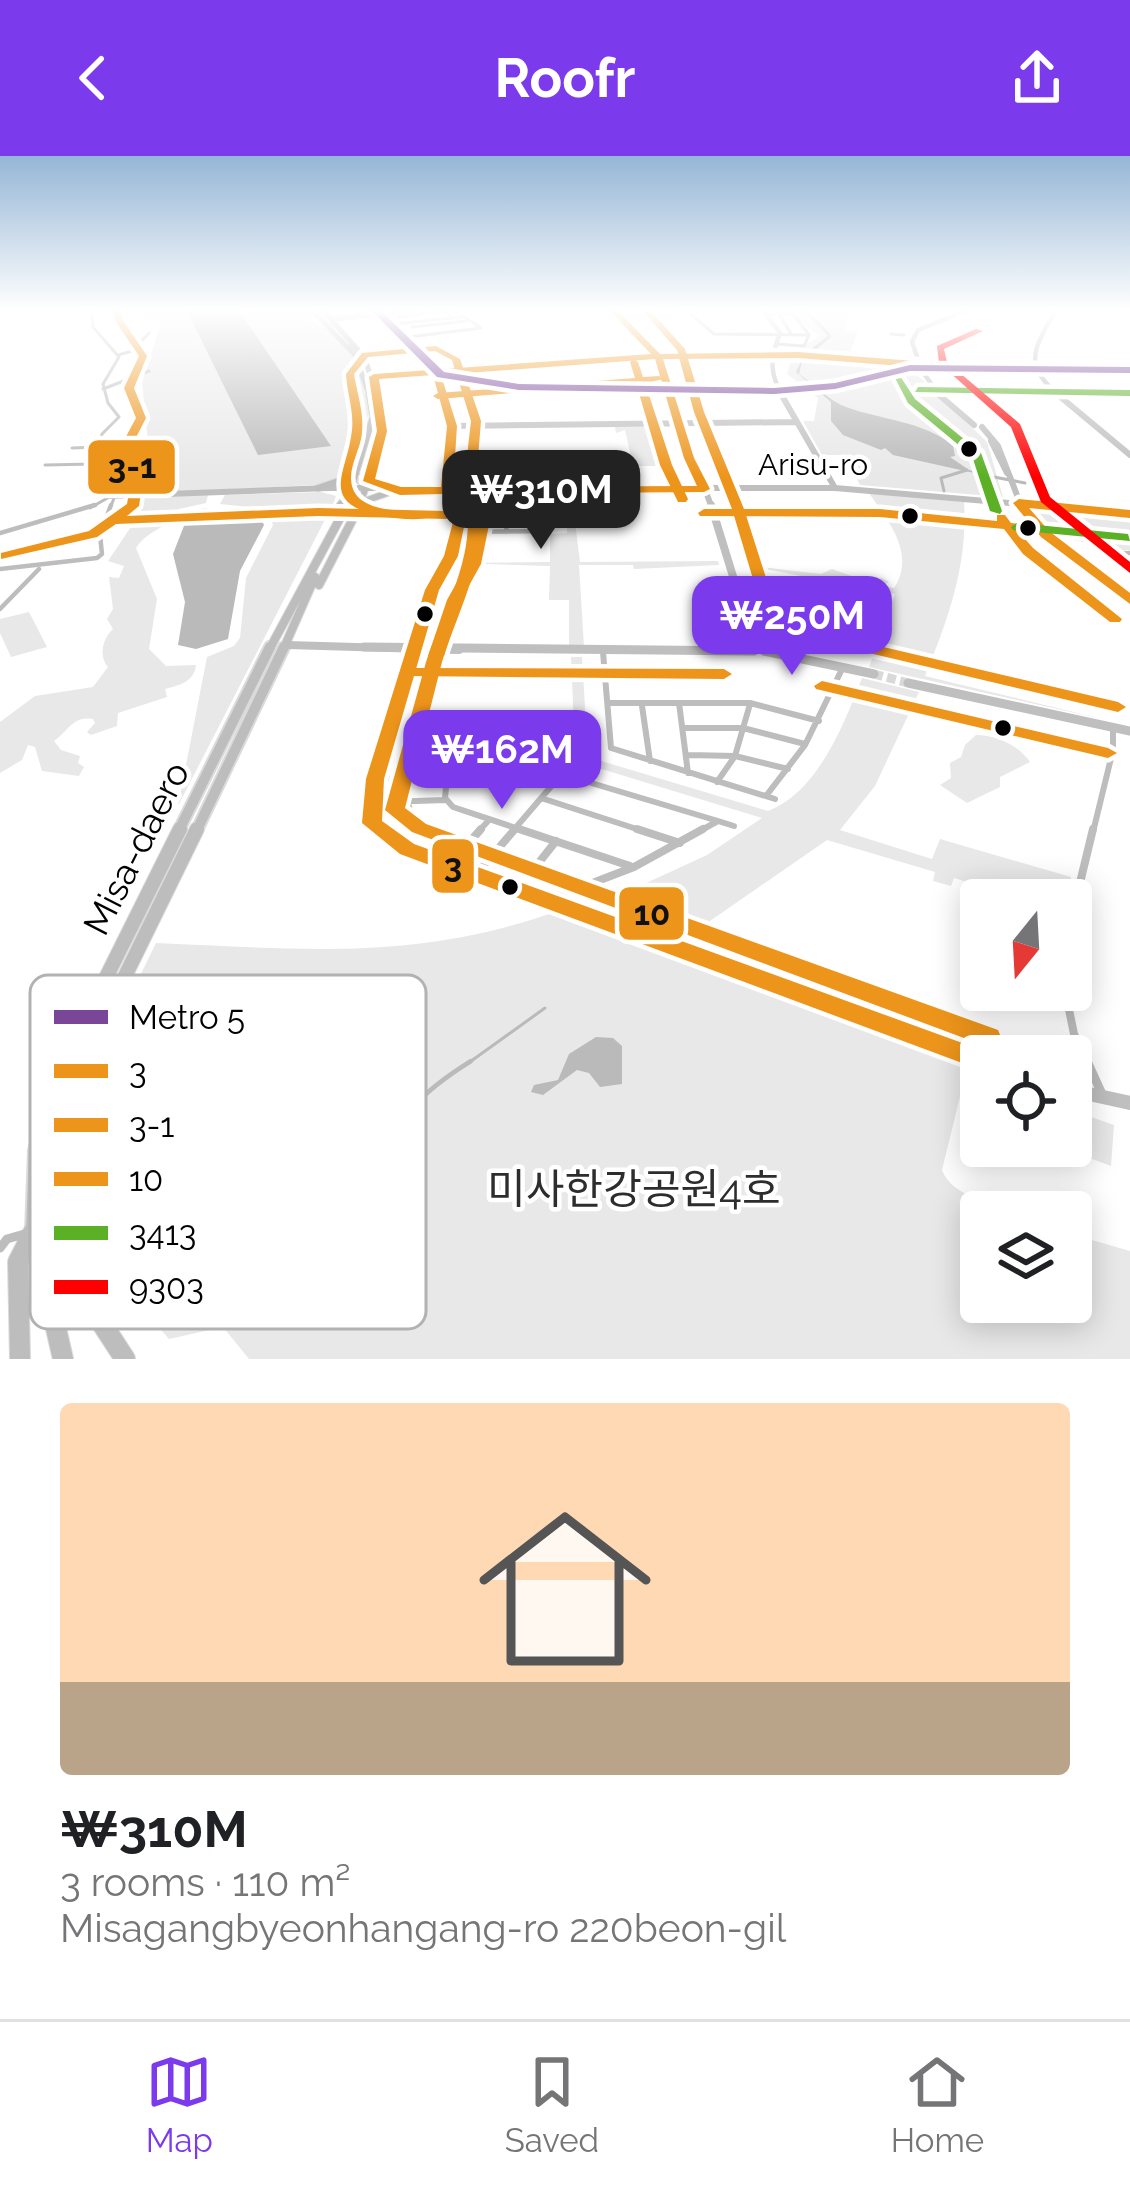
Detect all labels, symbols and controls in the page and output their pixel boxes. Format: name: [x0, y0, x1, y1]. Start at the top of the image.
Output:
icon: back: [60, 45, 126, 111]
icon: share: [1004, 45, 1070, 111]
text: Roofr: [494, 46, 636, 110]
line badge: 3-1: [86, 438, 177, 496]
unlabelled marker: [958, 438, 980, 460]
text: 3-1: [108, 447, 156, 486]
street label: Arisu-ro: [758, 447, 868, 482]
pin: ₩310M: [457, 450, 625, 552]
text: ₩310M: [469, 466, 613, 512]
unlabelled marker: [899, 505, 921, 527]
unlabelled marker: [1017, 517, 1039, 539]
pin: ₩250M: [708, 576, 876, 678]
text: ₩250M: [719, 592, 865, 638]
unlabelled marker: [414, 603, 436, 625]
pin: ₩162M: [418, 710, 586, 812]
unlabelled marker: [992, 717, 1014, 739]
text: ₩162M: [430, 726, 574, 772]
street label: Misa-daero: [75, 755, 197, 941]
line badge: 3: [430, 837, 476, 895]
text: 3: [444, 846, 462, 885]
unlabelled marker: [499, 876, 521, 898]
north arrow: [960, 879, 1092, 1011]
map controls: [960, 879, 1092, 1323]
line badge: 10: [617, 885, 686, 942]
text: 10: [634, 894, 670, 933]
legend: [30, 975, 426, 1329]
text: Metro 5: [129, 998, 245, 1037]
button: locate: [960, 1035, 1092, 1167]
text: 3: [129, 1052, 147, 1091]
text: 3-1: [129, 1106, 174, 1145]
text: 10: [129, 1160, 163, 1199]
park label: 미사한강공원4호: [487, 1165, 781, 1214]
button: layers: [960, 1191, 1092, 1323]
text: 3413: [129, 1214, 196, 1253]
text: 9303: [129, 1268, 204, 1307]
icon: home: [457, 1481, 673, 1697]
text: ₩310M: [60, 1799, 248, 1859]
text: 3 rooms · 110 m²: [60, 1859, 350, 1905]
text: Misagangbyeonhangang-ro 220beon-gil: [60, 1905, 786, 1951]
tab: Map: [146, 2049, 213, 2160]
tab: Saved: [505, 2049, 599, 2160]
tab: Home: [891, 2049, 984, 2160]

